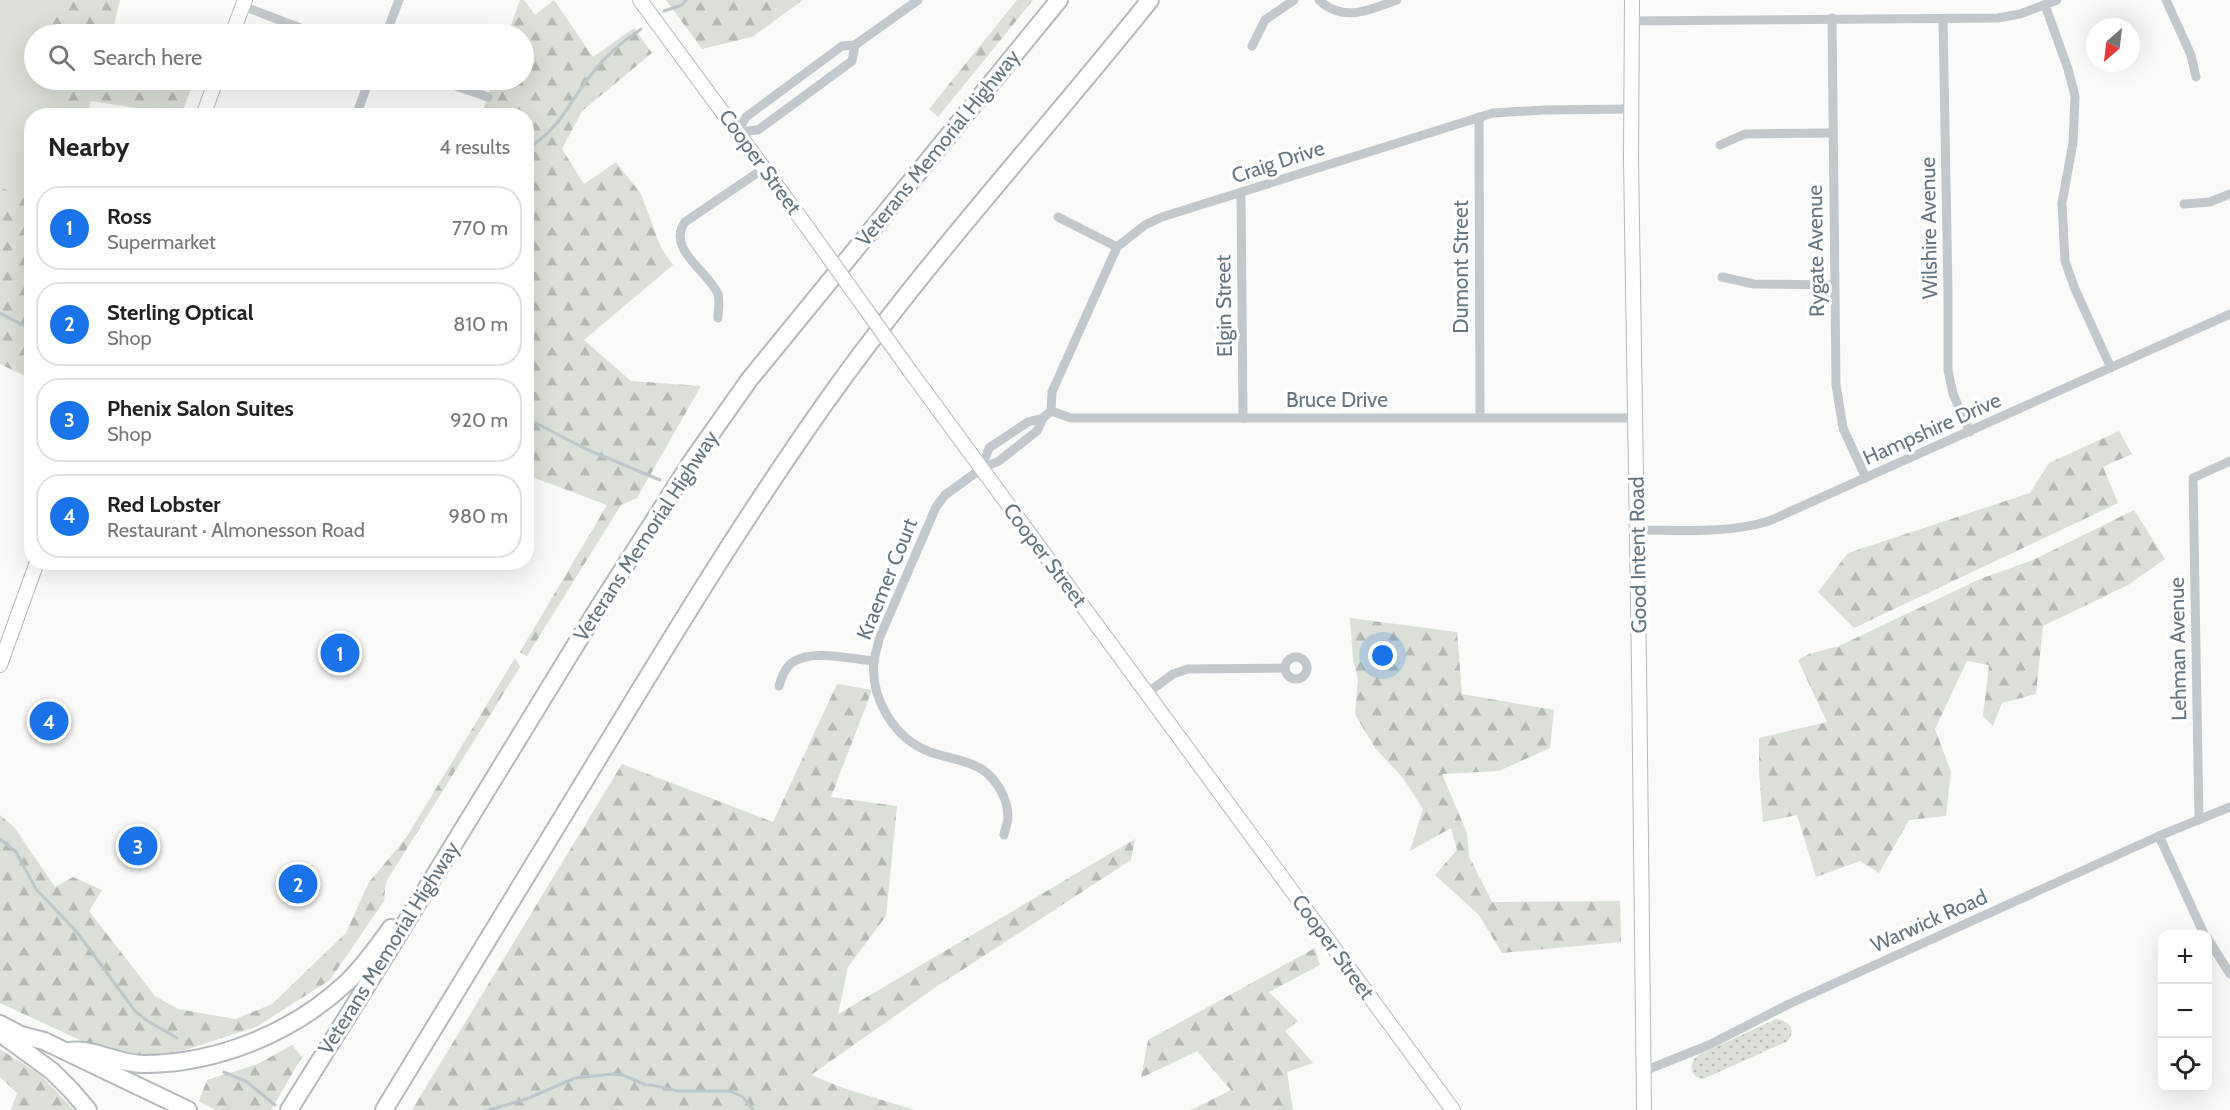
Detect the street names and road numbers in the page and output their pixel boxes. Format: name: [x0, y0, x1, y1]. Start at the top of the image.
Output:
street label: Veterans Memorial Highway: [850, 44, 1025, 251]
street label: Cooper Street: [714, 104, 807, 219]
street label: Craig Drive: [1228, 135, 1328, 188]
street label: Wilshire Avenue: [1915, 156, 1942, 299]
street label: Rygate Avenue: [1802, 184, 1829, 317]
street label: Dumont Street: [1448, 200, 1473, 334]
street label: Elgin Street: [1210, 255, 1237, 357]
street label: Bruce Drive: [1286, 387, 1388, 412]
street label: Hampshire Drive: [1859, 387, 2005, 470]
street label: Veterans Memorial Highway: [568, 425, 723, 646]
street label: Good Intent Road: [1624, 476, 1651, 634]
street label: Cooper Street: [998, 498, 1093, 612]
street label: Kraemer Court: [851, 514, 922, 643]
street label: Lehman Avenue: [2164, 577, 2191, 721]
street label: Veterans Memorial Highway: [313, 836, 465, 1059]
street label: Warwick Road: [1867, 884, 1991, 957]
street label: Cooper Street: [1287, 889, 1380, 1004]

